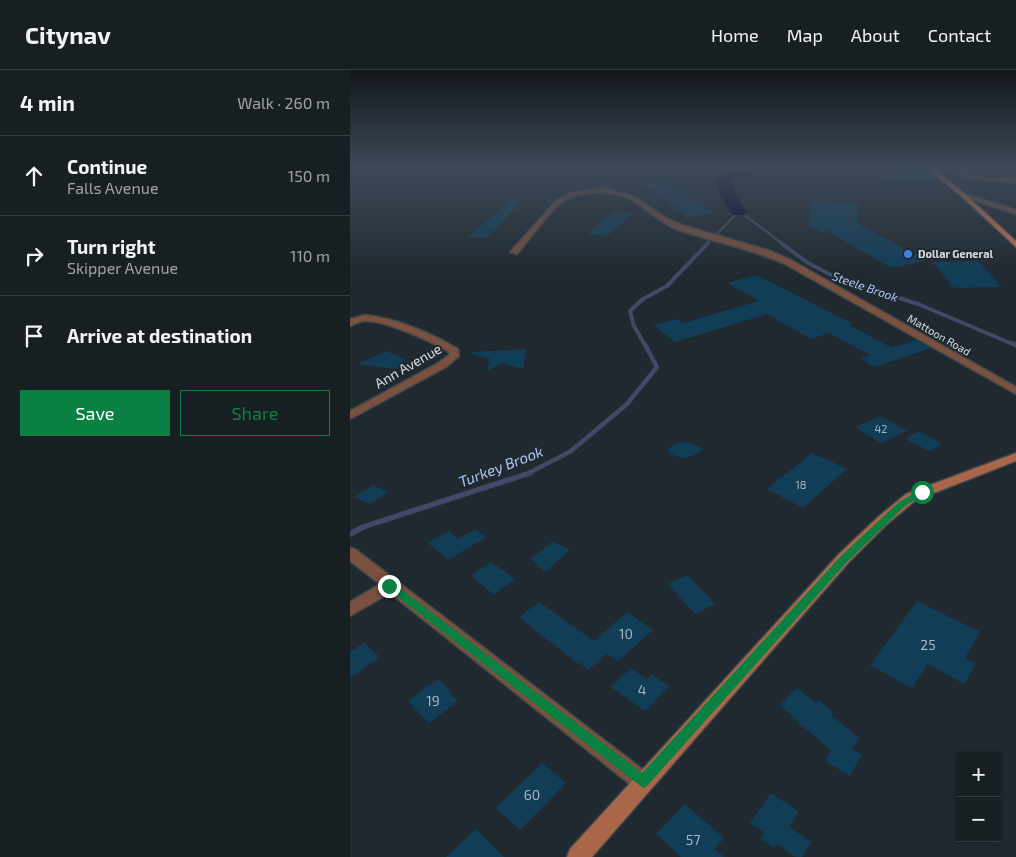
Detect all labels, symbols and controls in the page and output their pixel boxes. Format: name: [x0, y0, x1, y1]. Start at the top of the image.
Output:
text: Citynav: [25, 20, 111, 49]
text: Home: [711, 24, 759, 46]
text: Map: [787, 24, 823, 46]
text: About: [851, 24, 900, 46]
text: Contact: [928, 24, 991, 46]
text: 4 min: [20, 90, 75, 115]
text: Walk · 260 m: [237, 93, 330, 112]
text: Continue: [67, 155, 147, 178]
icon: ahead: [20, 162, 48, 190]
text: 150 m: [288, 166, 330, 185]
text: Falls Avenue: [67, 178, 158, 197]
text: Turn right: [67, 235, 155, 258]
icon: right: [20, 242, 48, 270]
text: 110 m: [290, 246, 330, 265]
place label: Dollar General: [918, 247, 993, 260]
marker: Dollar General: [902, 248, 914, 260]
text: Skipper Avenue: [67, 258, 178, 277]
water label: Steele Brook: [831, 268, 900, 304]
street label: Mattoon Road: [905, 311, 973, 358]
icon: arrive: [20, 322, 48, 350]
text: Arrive at destination: [67, 324, 252, 347]
street label: Ann Avenue: [371, 340, 444, 392]
button: Save: [20, 390, 170, 436]
button: Share: [180, 390, 330, 436]
house number: 42: [875, 422, 887, 435]
water label: Turkey Brook: [456, 442, 546, 491]
house number: 18: [795, 478, 807, 491]
route start: [911, 481, 934, 504]
route end: [378, 575, 401, 598]
house number: 10: [619, 625, 633, 642]
house number: 25: [920, 636, 936, 653]
house number: 4: [638, 681, 646, 698]
house number: 19: [426, 692, 440, 709]
map controls: [956, 752, 1001, 842]
button: +: [956, 752, 1001, 797]
house number: 60: [524, 786, 540, 803]
button: −: [956, 797, 1001, 842]
house number: 57: [686, 831, 700, 848]

